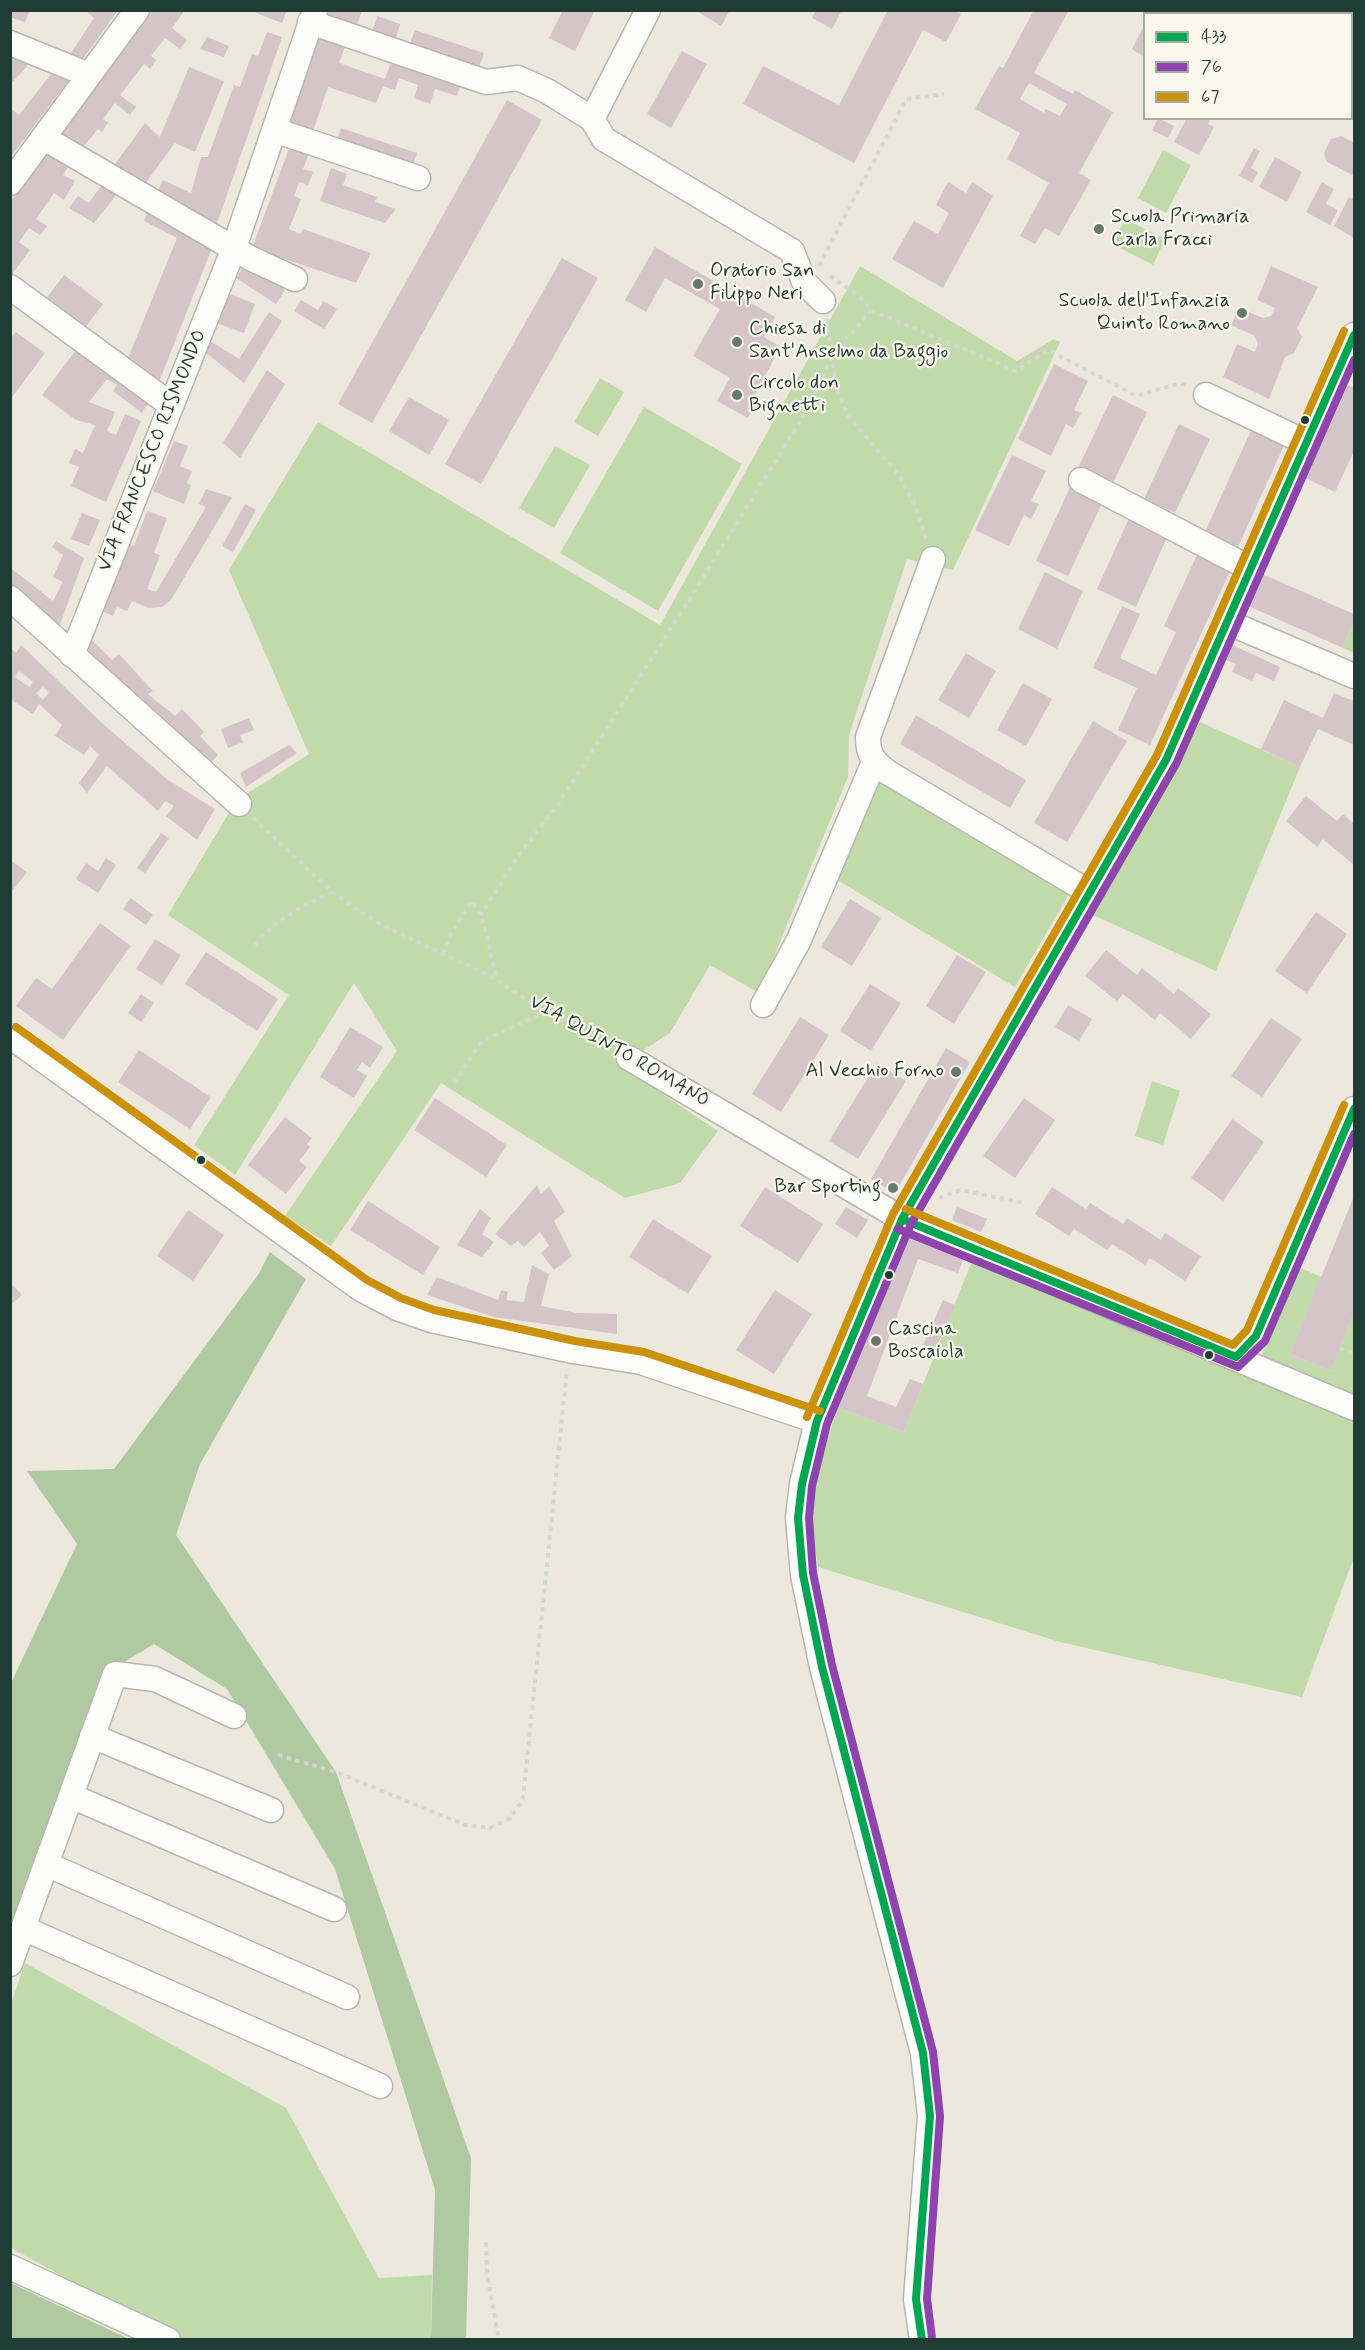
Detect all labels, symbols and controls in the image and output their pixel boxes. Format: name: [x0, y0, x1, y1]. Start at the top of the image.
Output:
legend: [1143, 12, 1353, 120]
text: 433: [1201, 25, 1226, 49]
text: 76: [1201, 55, 1222, 79]
text: 67: [1201, 85, 1219, 109]
place label: Scuola Primaria Carla Fracci: [1111, 206, 1250, 253]
marker: Scuola Primaria Carla Fracci: [1092, 222, 1106, 236]
place label: Oratorio San Filippo Neri: [710, 260, 815, 307]
marker: Oratorio San Filippo Neri: [691, 277, 705, 291]
place label: Scuola dell'Infanzia Quinto Romano: [1059, 290, 1230, 337]
marker: Scuola dell'Infanzia Quinto Romano: [1235, 306, 1249, 320]
place label: Chiesa di Sant'Anselmo da Baggio: [749, 318, 948, 365]
street label: VIA FRANCESCO RISMONDO: [93, 327, 213, 575]
marker: Chiesa di Sant'Anselmo da Baggio: [730, 335, 744, 349]
place label: Circolo don Bignetti: [749, 372, 839, 419]
marker: Circolo don Bignetti: [730, 388, 744, 402]
unlabelled marker: [1299, 414, 1311, 426]
street label: VIA QUINTO ROMANO: [525, 991, 713, 1113]
place label: Al Vecchio Forno: [806, 1060, 944, 1084]
marker: Al Vecchio Forno: [949, 1065, 963, 1079]
unlabelled marker: [195, 1154, 207, 1166]
place label: Bar Sporting: [774, 1176, 881, 1200]
marker: Bar Sporting: [886, 1181, 900, 1195]
unlabelled marker: [883, 1269, 895, 1281]
place label: Cascina Boscaiola: [888, 1318, 964, 1365]
marker: Cascina Boscaiola: [869, 1334, 883, 1348]
unlabelled marker: [1203, 1349, 1215, 1361]

